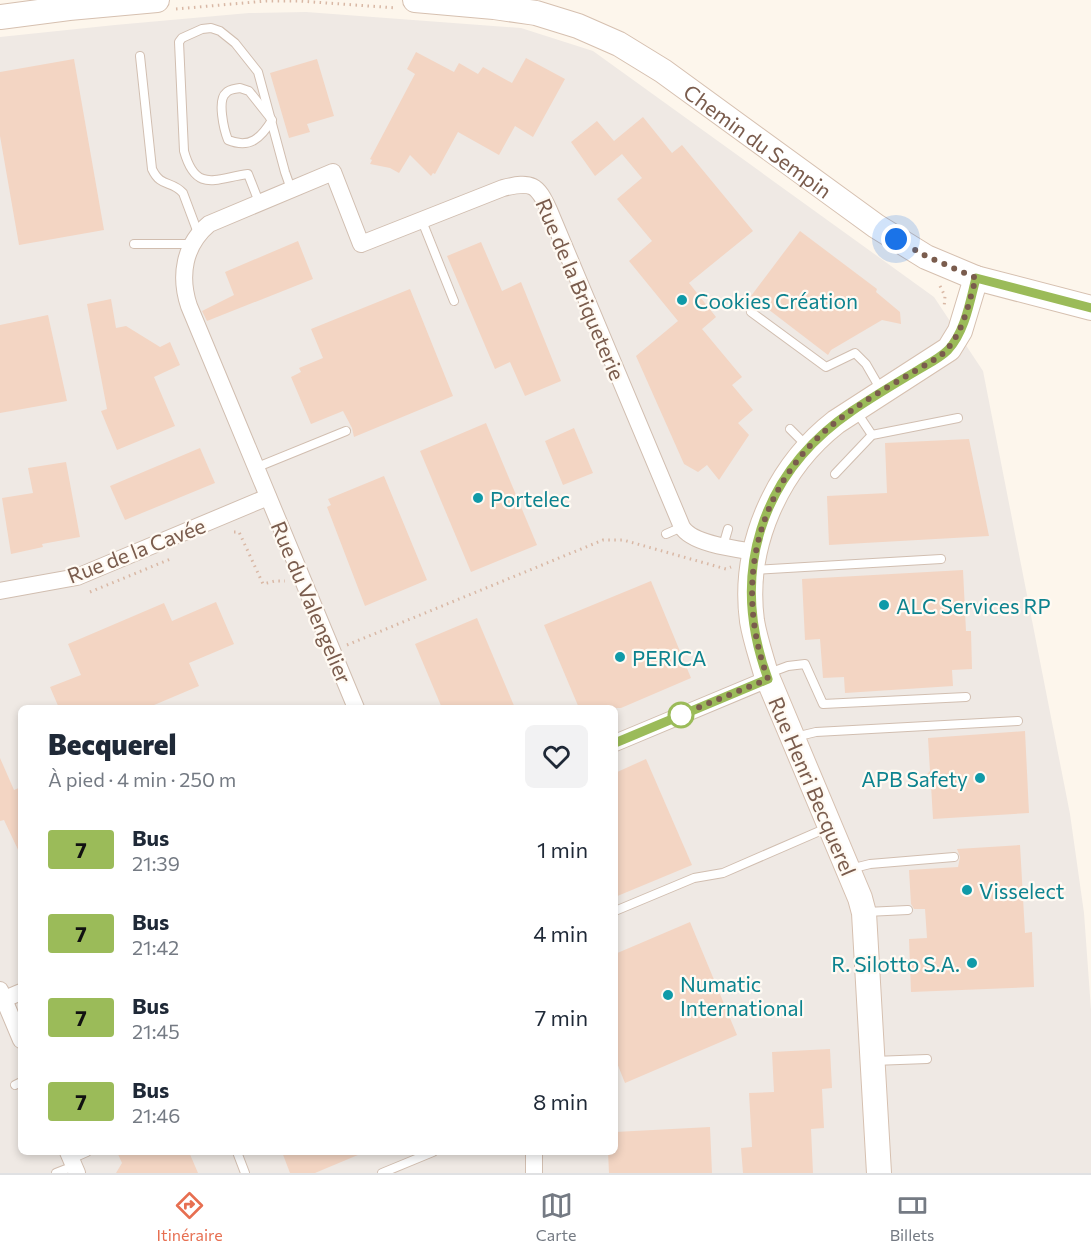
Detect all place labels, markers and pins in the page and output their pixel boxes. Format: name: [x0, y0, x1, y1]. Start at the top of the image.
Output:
place label: Cookies Création: [694, 288, 858, 313]
marker: Cookies Création: [675, 293, 689, 307]
place label: Portelec: [490, 486, 570, 511]
marker: Portelec: [471, 491, 485, 505]
place label: ALC Services RP: [896, 593, 1051, 618]
marker: ALC Services RP: [877, 598, 891, 612]
place label: PERICA: [632, 645, 706, 670]
marker: PERICA: [613, 650, 627, 664]
unlabelled marker: [668, 702, 694, 728]
place label: APB Safety: [861, 766, 968, 791]
marker: APB Safety: [973, 771, 987, 785]
place label: Visselect: [979, 878, 1064, 903]
marker: Visselect: [960, 883, 974, 897]
place label: R. Silotto S.A.: [831, 951, 960, 976]
marker: R. Silotto S.A.: [965, 956, 979, 970]
place label: Numatic International: [680, 971, 804, 1020]
marker: Numatic International: [661, 988, 675, 1002]

